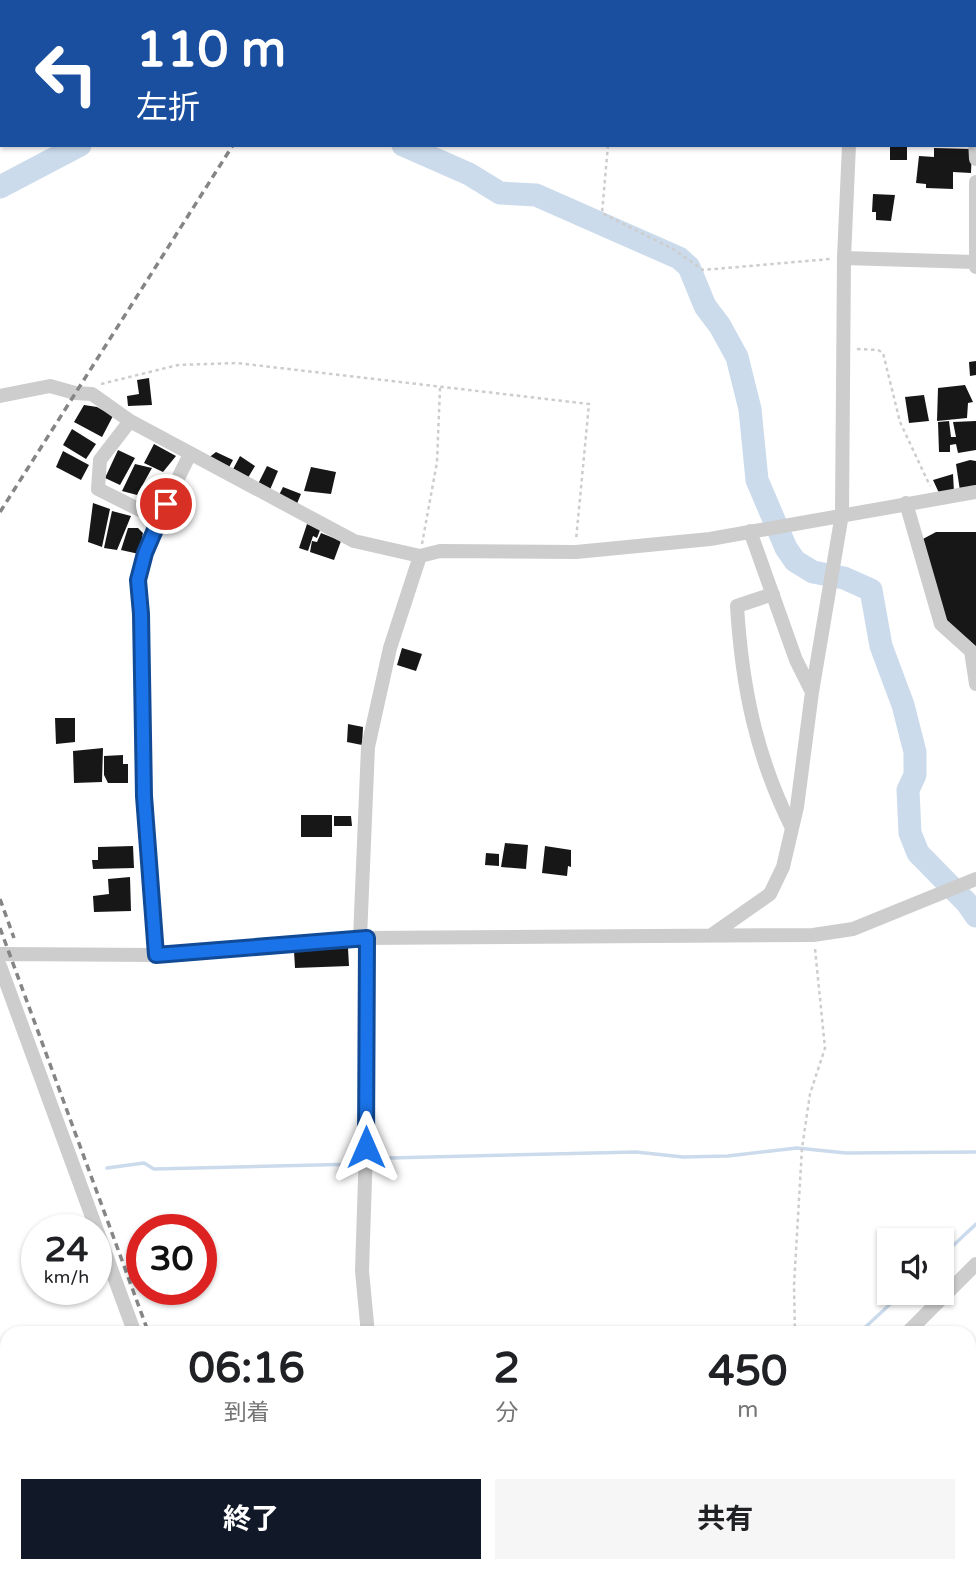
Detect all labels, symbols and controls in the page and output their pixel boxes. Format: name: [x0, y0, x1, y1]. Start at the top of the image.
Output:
text: 110 m: [136, 21, 286, 80]
icon: left: [21, 28, 112, 119]
text: 左折: [136, 89, 200, 127]
pin: [136, 474, 196, 534]
icon: arrive: [147, 485, 185, 523]
position arrow: [329, 1110, 403, 1184]
speed limit sign: 30: [126, 1214, 217, 1305]
map controls: [877, 1228, 954, 1305]
button: sound: [877, 1228, 954, 1305]
text: 24: [45, 1229, 88, 1271]
text: km/h: [44, 1266, 89, 1288]
text: 06:16: [189, 1343, 305, 1394]
text: 2: [493, 1343, 520, 1394]
text: 450: [708, 1346, 787, 1397]
text: m: [737, 1396, 758, 1424]
text: 到着: [224, 1399, 270, 1427]
text: 分: [495, 1399, 518, 1427]
button: 終了: [21, 1479, 481, 1559]
button: 共有: [495, 1479, 955, 1559]

